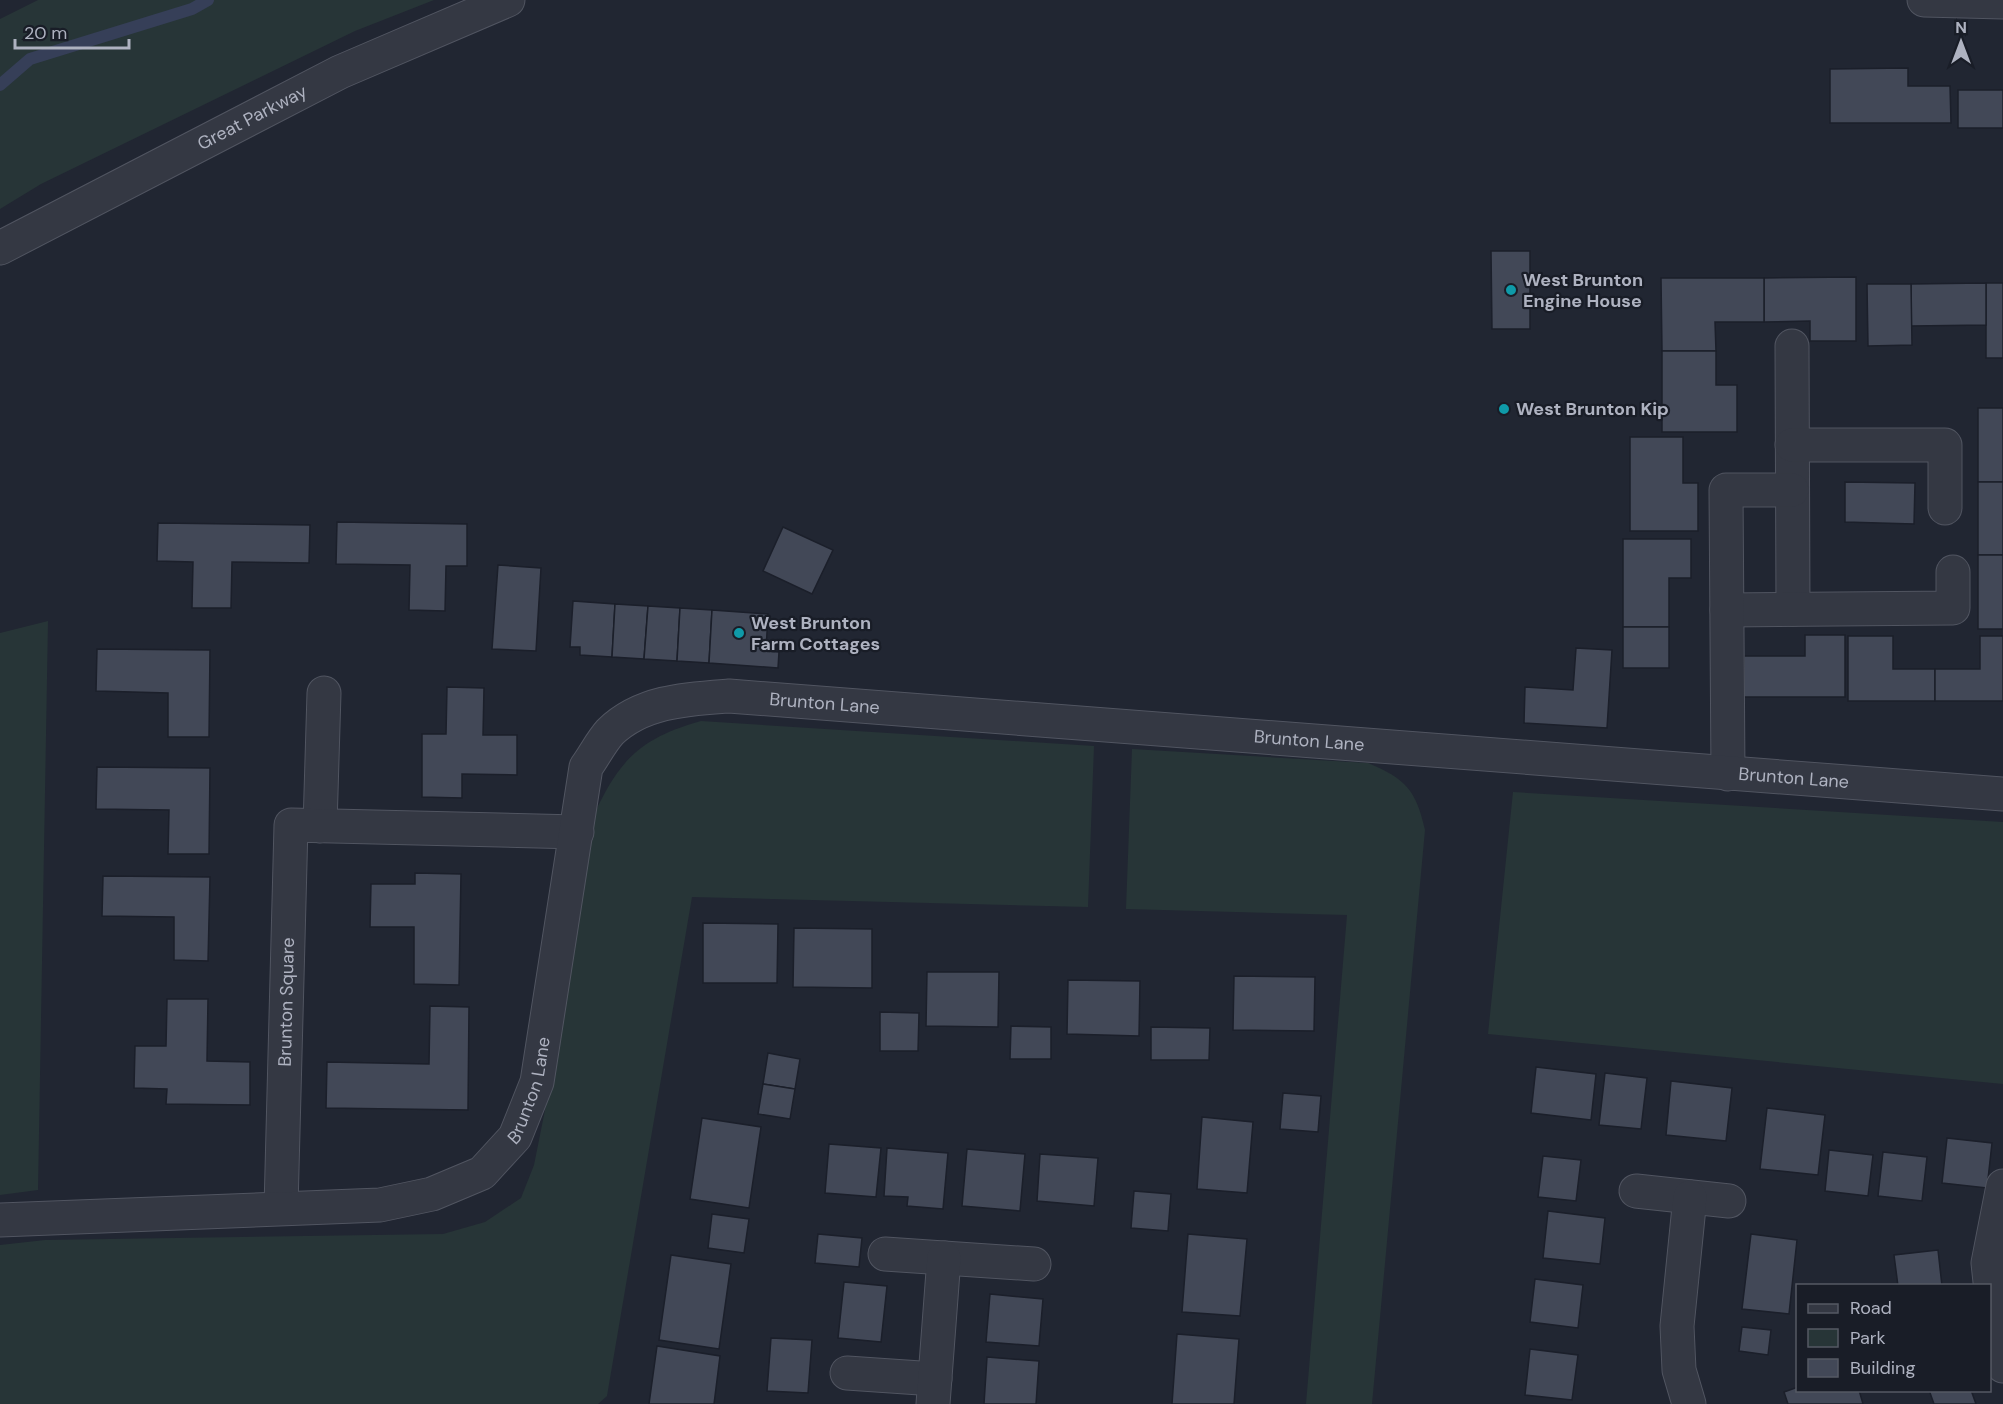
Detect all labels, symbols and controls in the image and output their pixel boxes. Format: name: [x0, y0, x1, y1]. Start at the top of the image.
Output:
scale bar: [15, 12, 129, 50]
north arrow: [1931, 12, 1991, 72]
text: N: [1955, 17, 1967, 38]
text: 20 m: [24, 21, 67, 45]
street label: Great Parkway: [193, 79, 311, 156]
place label: West Brunton Engine House: [1523, 268, 1643, 313]
marker: West Brunton Engine House: [1504, 283, 1518, 297]
place label: West Brunton Kip: [1516, 397, 1669, 421]
marker: West Brunton Kip: [1497, 402, 1511, 416]
place label: West Brunton Farm Cottages: [751, 611, 880, 656]
marker: West Brunton Farm Cottages: [732, 626, 746, 640]
street label: Brunton Lane: [768, 687, 881, 720]
street label: Brunton Lane: [1253, 724, 1365, 757]
street label: Brunton Lane: [1738, 762, 1850, 794]
street label: Brunton Square: [273, 937, 300, 1067]
street label: Brunton Lane: [502, 1035, 556, 1149]
legend: [1796, 1284, 1991, 1392]
text: Road: [1850, 1296, 1892, 1320]
text: Park: [1850, 1326, 1886, 1350]
text: Building: [1850, 1356, 1915, 1380]

